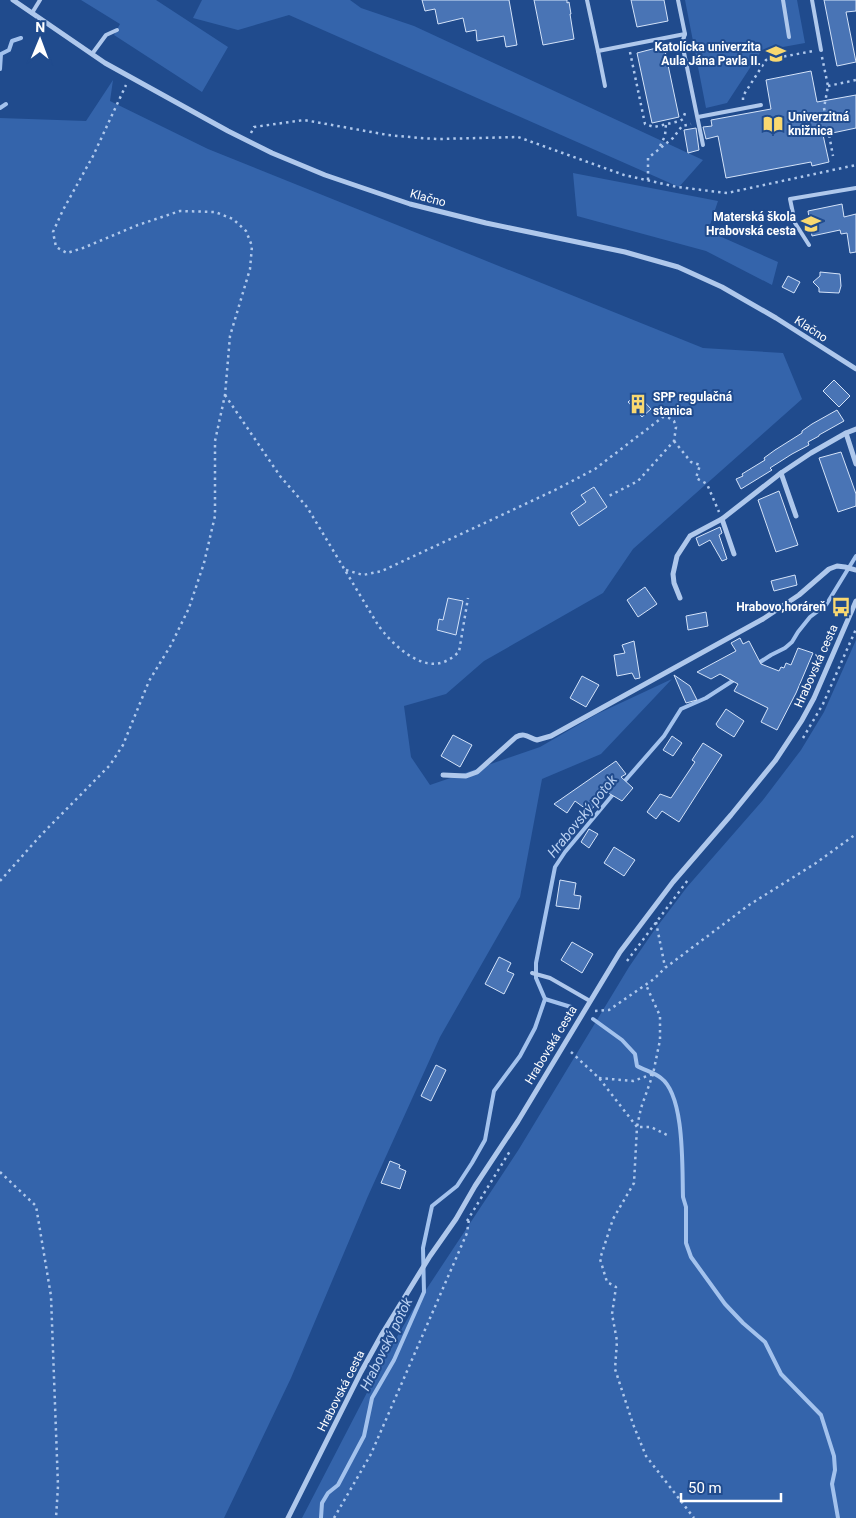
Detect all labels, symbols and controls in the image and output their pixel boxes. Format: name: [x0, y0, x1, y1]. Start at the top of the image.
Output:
north arrow: [15, 15, 65, 65]
text: N: [35, 19, 45, 35]
place label: Katolícka univerzita Aula Jána Pavla II.: [654, 40, 762, 68]
school or university icon: Katolícka univerzita Aula Jána Pavla II.: [765, 43, 787, 65]
place label: Univerzitná knižnica: [788, 110, 850, 138]
library icon: Univerzitná knižnica: [762, 113, 784, 135]
street label: Klačno: [408, 186, 448, 210]
place label: Materská škola Hrabovská cesta: [706, 210, 797, 238]
school or university icon: Materská škola Hrabovská cesta: [800, 213, 822, 235]
street label: Klačno: [792, 313, 830, 345]
place label: SPP regulačná stanica: [653, 390, 733, 418]
building icon: SPP regulačná stanica: [627, 393, 649, 415]
bus stop icon: Hrabovo,horáreň: [830, 596, 852, 618]
place label: Hrabovo,horáreň: [736, 600, 826, 614]
street label: Hrabovská cesta: [791, 622, 841, 710]
water label: Hrabovský potok: [544, 771, 621, 860]
street label: Hrabovská cesta: [522, 1003, 580, 1087]
water label: Hrabovský potok: [357, 1294, 416, 1393]
street label: Hrabovská cesta: [314, 1348, 368, 1434]
scale bar: [681, 1470, 781, 1502]
text: 50 m: [688, 1479, 722, 1497]

